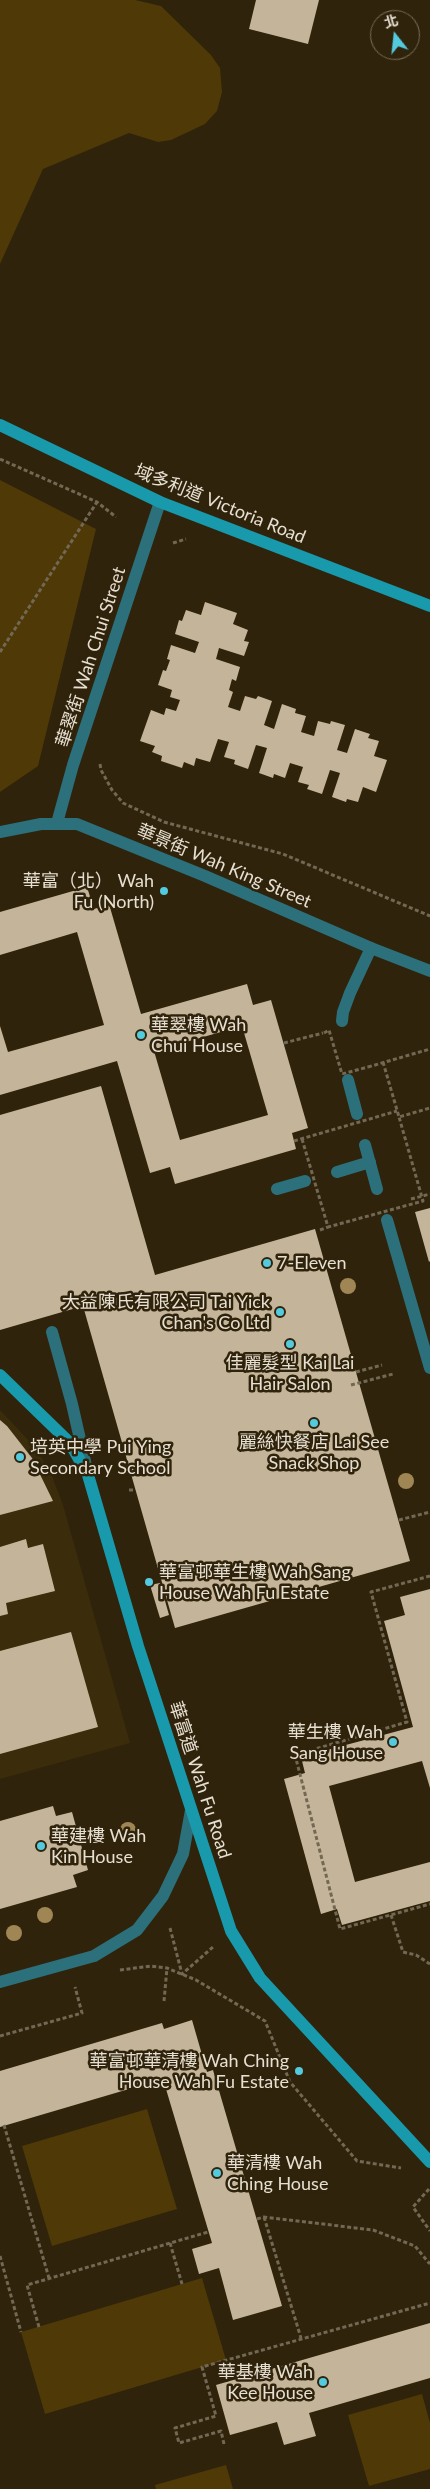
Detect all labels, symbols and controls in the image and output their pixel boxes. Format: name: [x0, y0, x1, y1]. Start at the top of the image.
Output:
north arrow: [370, 10, 420, 60]
text: 北: [382, 11, 400, 31]
street label: 域多利道 Victoria Road: [131, 460, 309, 548]
street label: 華翠街 Wah Chui Street: [52, 564, 130, 750]
street label: 華景街 Wah King Street: [133, 819, 315, 913]
place label: 華富（北） Wah Fu (North): [23, 870, 154, 912]
marker: 華富（北） Wah Fu (North): [158, 885, 170, 897]
place label: 華翠樓 Wah Chui House: [151, 1014, 246, 1056]
marker: 華翠樓 Wah Chui House: [135, 1029, 147, 1041]
place label: 7-Eleven: [277, 1252, 347, 1274]
marker: 7-Eleven: [261, 1257, 273, 1269]
place label: 大益陳氏有限公司 Tai Yick Chan's Co Ltd: [62, 1291, 270, 1334]
marker: 大益陳氏有限公司 Tai Yick Chan's Co Ltd: [274, 1306, 286, 1318]
marker: 佳麗髮型 Kai Lai Hair Salon: [284, 1338, 296, 1350]
place label: 佳麗髮型 Kai Lai Hair Salon: [226, 1352, 354, 1395]
marker: 麗絲快餐店 Lai See Snack Shop: [308, 1417, 320, 1429]
place label: 麗絲快餐店 Lai See Snack Shop: [239, 1431, 389, 1474]
place label: 培英中學 Pui Ying Secondary School: [30, 1436, 171, 1478]
marker: 培英中學 Pui Ying Secondary School: [14, 1451, 26, 1463]
place label: 華富邨華生樓 Wah Sang House Wah Fu Estate: [159, 1561, 351, 1604]
marker: 華富邨華生樓 Wah Sang House Wah Fu Estate: [143, 1576, 155, 1588]
street label: 華富道 Wah Fu Road: [164, 1699, 236, 1861]
place label: 華生樓 Wah Sang House: [288, 1721, 383, 1764]
marker: 華生樓 Wah Sang House: [387, 1736, 399, 1748]
place label: 華建樓 Wah Kin House: [51, 1825, 146, 1868]
marker: 華建樓 Wah Kin House: [35, 1840, 47, 1852]
place label: 華富邨華清樓 Wah Ching House Wah Fu Estate: [89, 2050, 289, 2092]
marker: 華富邨華清樓 Wah Ching House Wah Fu Estate: [293, 2065, 305, 2077]
place label: 華清樓 Wah Ching House: [227, 2152, 328, 2194]
marker: 華清樓 Wah Ching House: [211, 2167, 223, 2179]
place label: 華基樓 Wah Kee House: [218, 2361, 313, 2404]
marker: 華基樓 Wah Kee House: [317, 2376, 329, 2388]

